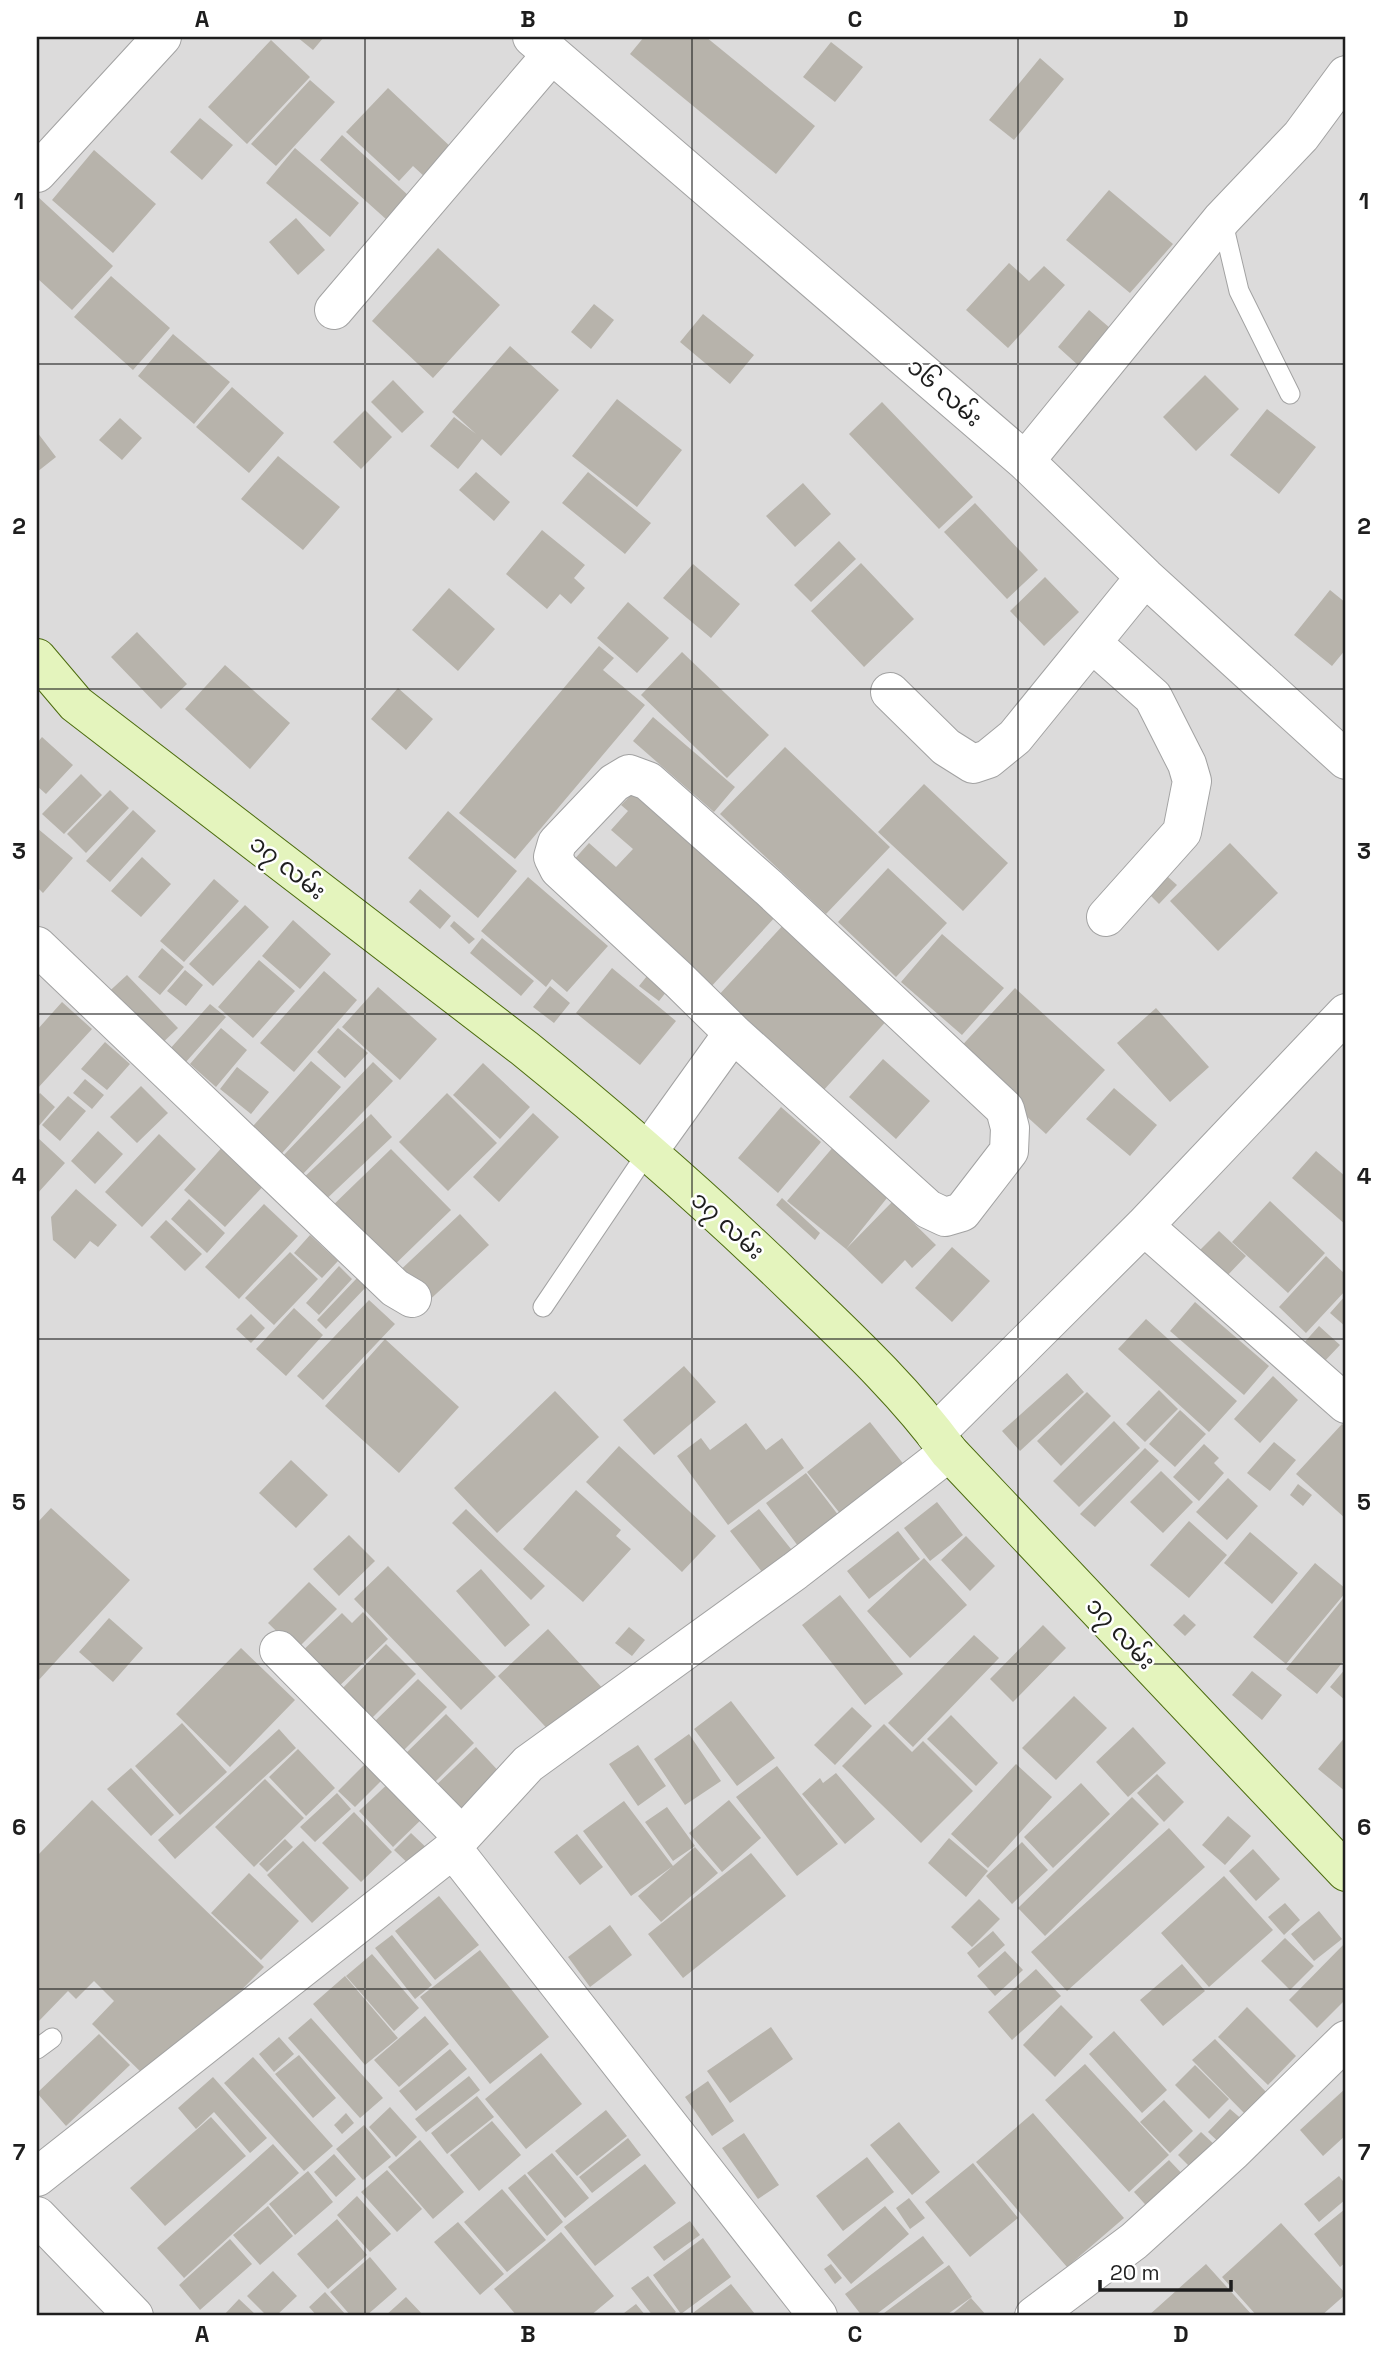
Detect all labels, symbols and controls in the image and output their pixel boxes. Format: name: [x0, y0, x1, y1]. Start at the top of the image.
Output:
text: A: [195, 4, 210, 34]
text: B: [520, 4, 536, 34]
text: C: [848, 4, 862, 34]
text: D: [1173, 4, 1189, 34]
text: 1: [14, 186, 24, 216]
text: 1: [1359, 186, 1369, 216]
street label: ၁၆ လမ်း: [901, 351, 989, 433]
text: 2: [12, 511, 26, 541]
text: 2: [1357, 511, 1371, 541]
street label: ၁၇ လမ်း: [241, 828, 332, 910]
text: 3: [12, 836, 26, 866]
text: 3: [1357, 836, 1371, 866]
text: 4: [12, 1161, 27, 1191]
text: 4: [1357, 1161, 1372, 1191]
street label: ၁၇ လမ်း: [682, 1184, 771, 1269]
text: 5: [12, 1487, 26, 1517]
text: 5: [1357, 1487, 1371, 1517]
street label: ၁၇ လမ်း: [1077, 1590, 1162, 1679]
text: 6: [12, 1812, 26, 1842]
text: 6: [1357, 1812, 1371, 1842]
text: 7: [13, 2137, 26, 2167]
text: 7: [1358, 2137, 1371, 2167]
scale bar: [1100, 2248, 1231, 2292]
text: 20 m: [1110, 2259, 1160, 2286]
text: A: [195, 2319, 210, 2349]
text: B: [520, 2319, 536, 2349]
text: C: [848, 2319, 862, 2349]
text: D: [1173, 2319, 1189, 2349]

